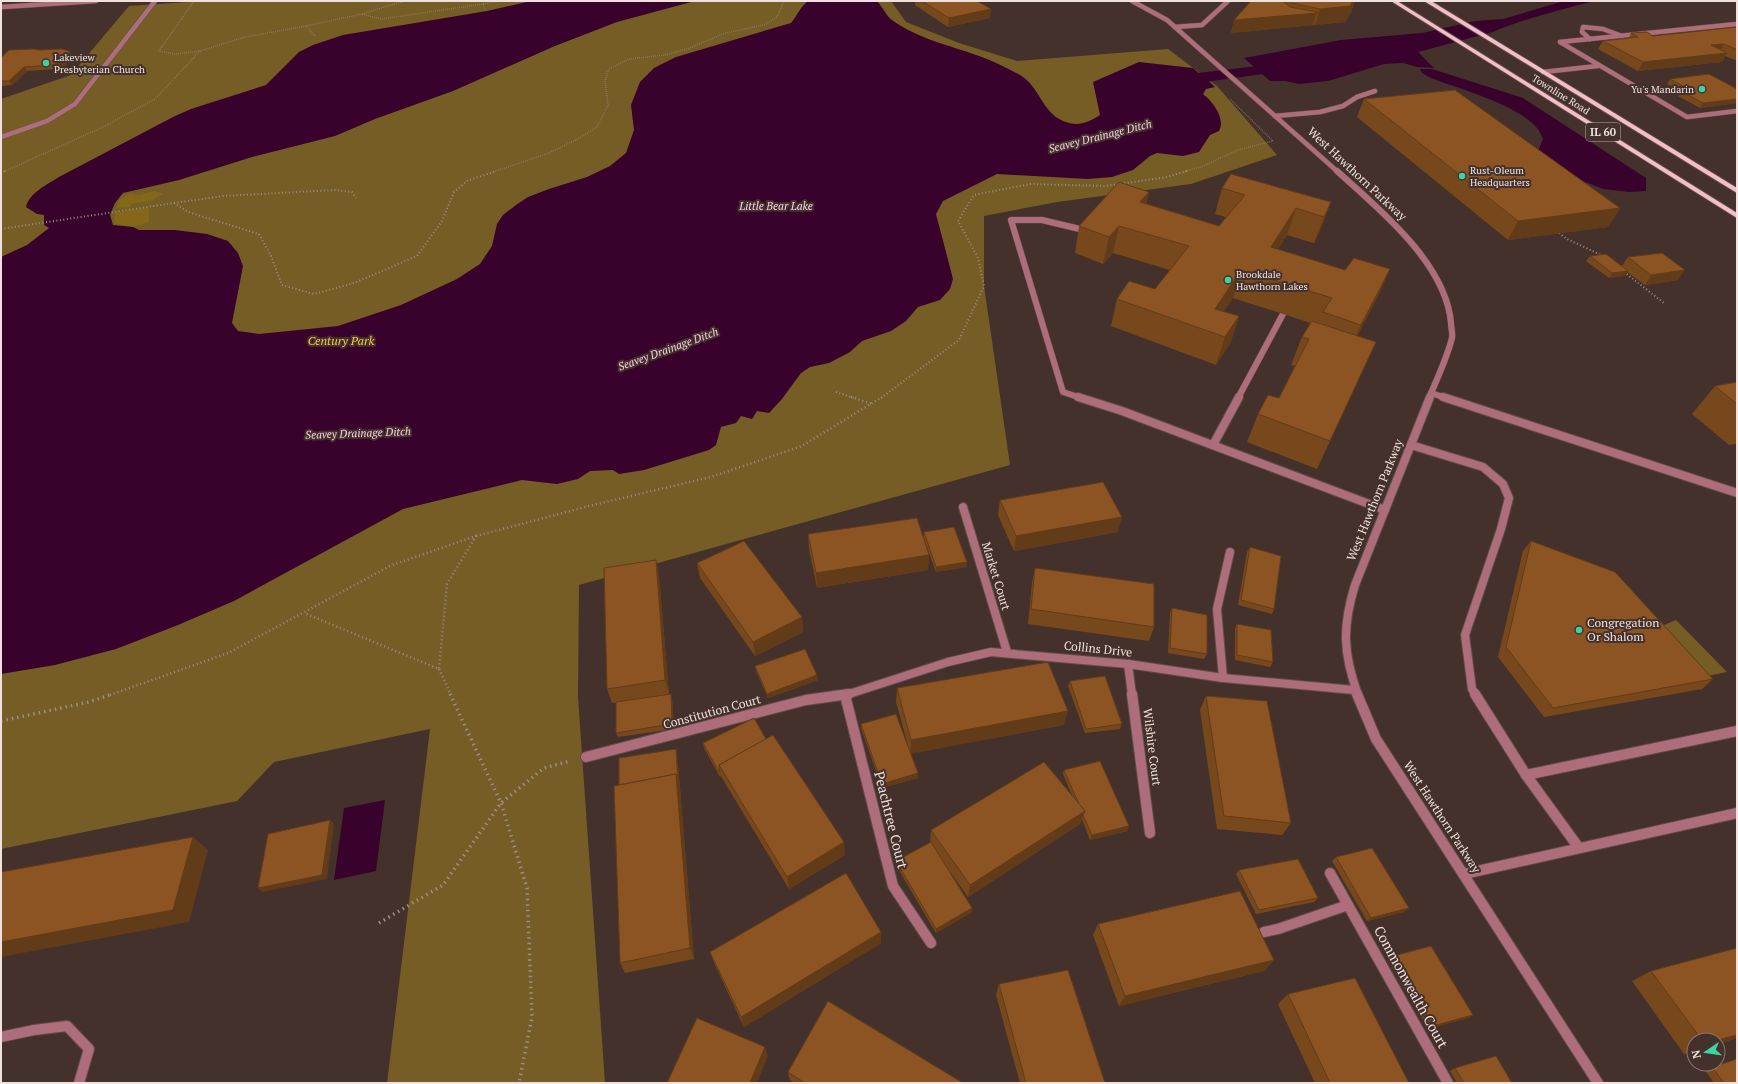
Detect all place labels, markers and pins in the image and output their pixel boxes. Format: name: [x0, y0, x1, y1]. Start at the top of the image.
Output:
place label: Lakeview Presbyterian Church: [54, 51, 145, 76]
marker: Lakeview Presbyterian Church: [41, 58, 51, 68]
place label: Yu's Mandarin: [1631, 83, 1694, 96]
marker: Yu's Mandarin: [1697, 84, 1707, 94]
place label: Rust-Oleum Headquarters: [1470, 164, 1530, 189]
marker: Rust-Oleum Headquarters: [1457, 171, 1467, 181]
place label: Brookdale Hawthorn Lakes: [1236, 268, 1308, 293]
marker: Brookdale Hawthorn Lakes: [1223, 275, 1233, 285]
place label: Congregation Or Shalom: [1587, 615, 1659, 644]
marker: Congregation Or Shalom: [1574, 625, 1584, 635]

